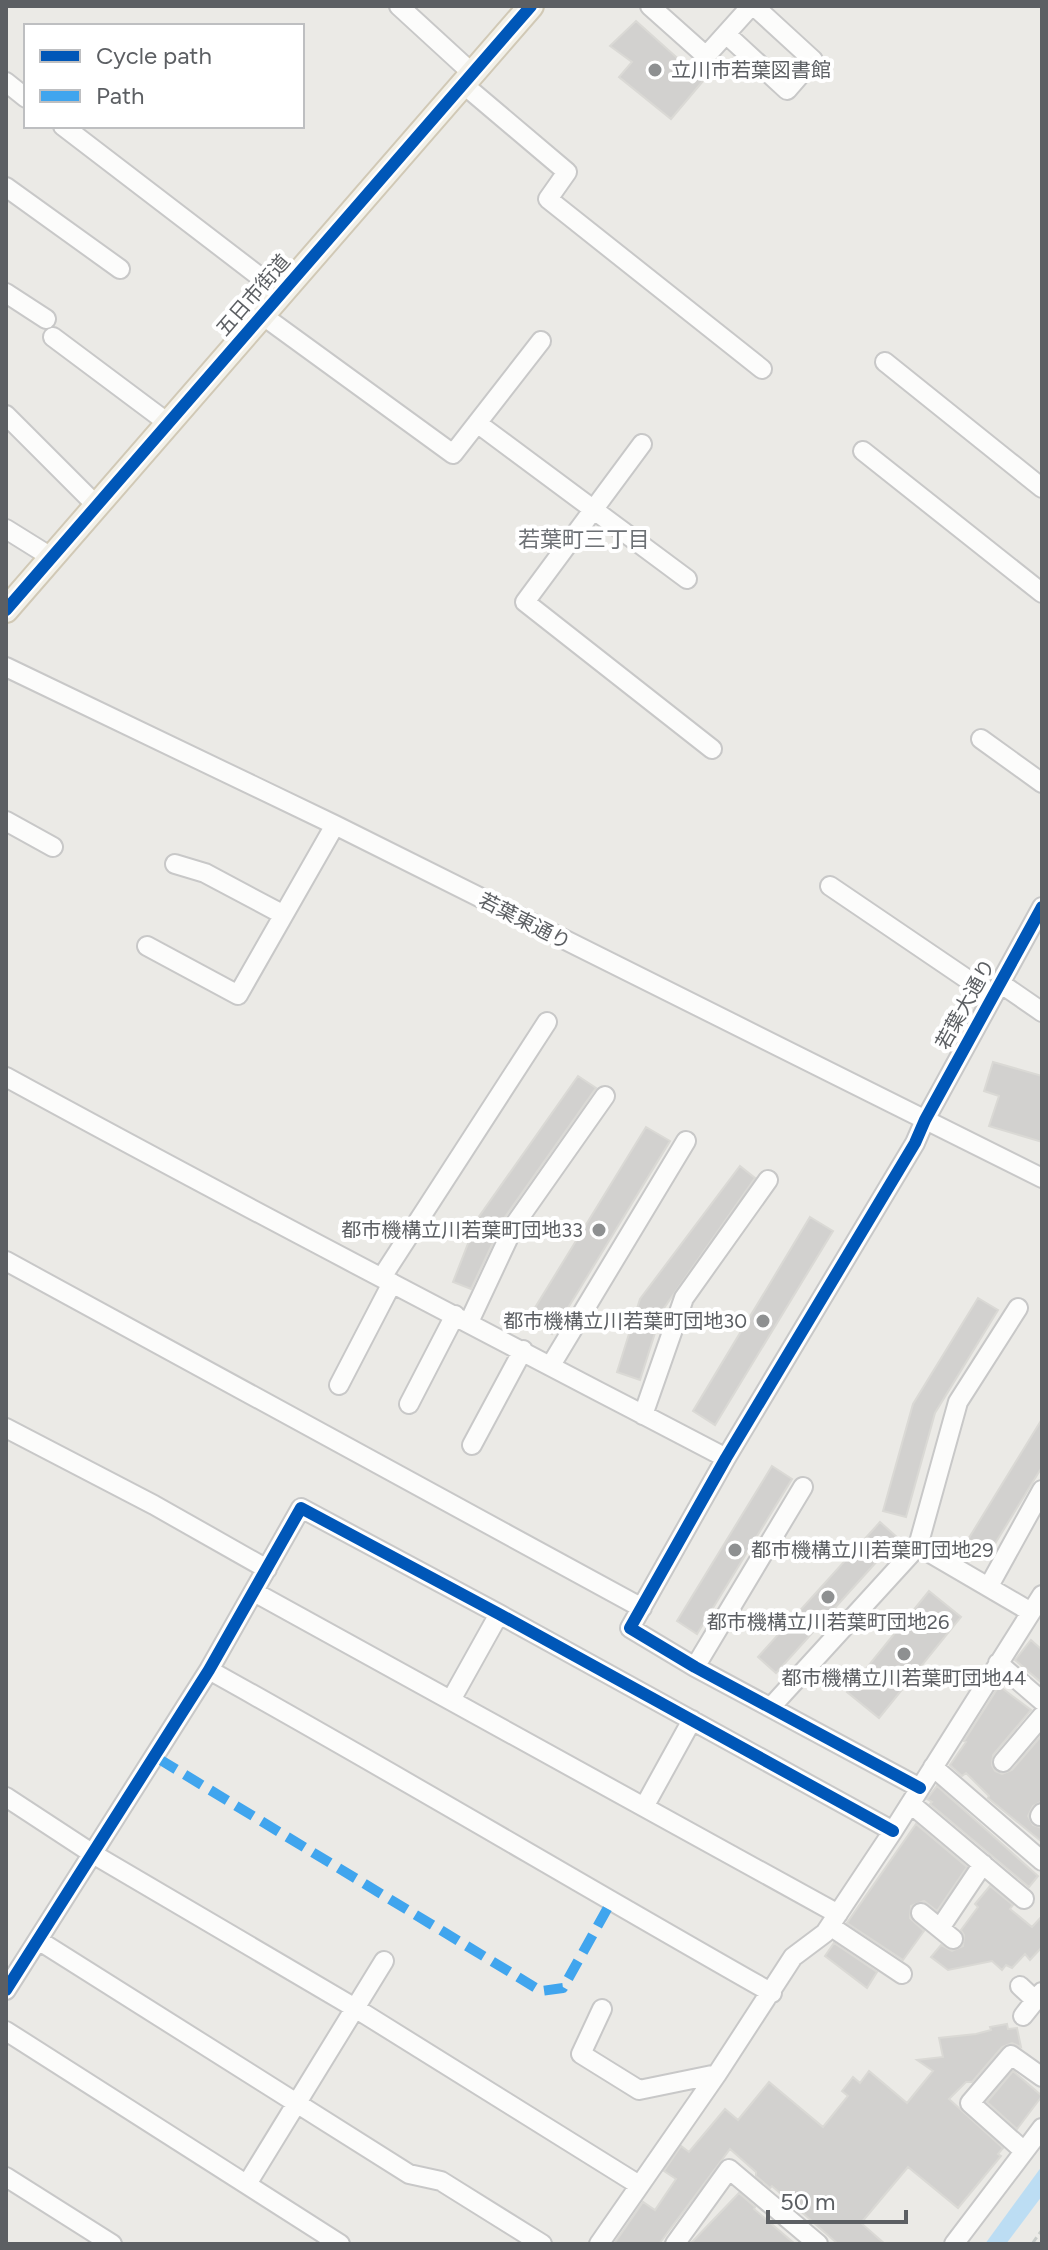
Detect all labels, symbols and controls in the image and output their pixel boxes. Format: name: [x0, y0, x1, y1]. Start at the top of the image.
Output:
legend: [24, 24, 304, 128]
text: Cycle path: [96, 41, 212, 70]
place label: 立川市若葉図書館: [671, 58, 831, 82]
marker: 立川市若葉図書館: [646, 61, 664, 79]
text: Path: [96, 81, 144, 110]
street label: 五日市街道: [211, 249, 295, 341]
district label: 若葉町三丁目: [518, 526, 650, 553]
street label: 若葉東通り: [475, 888, 575, 954]
street label: 若葉大通り: [930, 954, 1000, 1054]
place label: 都市機構立川若葉町団地33: [341, 1218, 583, 1242]
marker: 都市機構立川若葉町団地33: [590, 1221, 608, 1239]
place label: 都市機構立川若葉町団地30: [503, 1309, 747, 1333]
marker: 都市機構立川若葉町団地30: [754, 1312, 772, 1330]
place label: 都市機構立川若葉町団地29: [751, 1538, 994, 1562]
marker: 都市機構立川若葉町団地29: [726, 1541, 744, 1559]
marker: 都市機構立川若葉町団地26: [819, 1588, 837, 1606]
place label: 都市機構立川若葉町団地26: [707, 1610, 949, 1634]
marker: 都市機構立川若葉町団地44: [895, 1645, 913, 1663]
place label: 都市機構立川若葉町団地44: [782, 1666, 1026, 1690]
scale bar: [768, 2174, 906, 2224]
text: 50 m: [780, 2187, 836, 2216]

